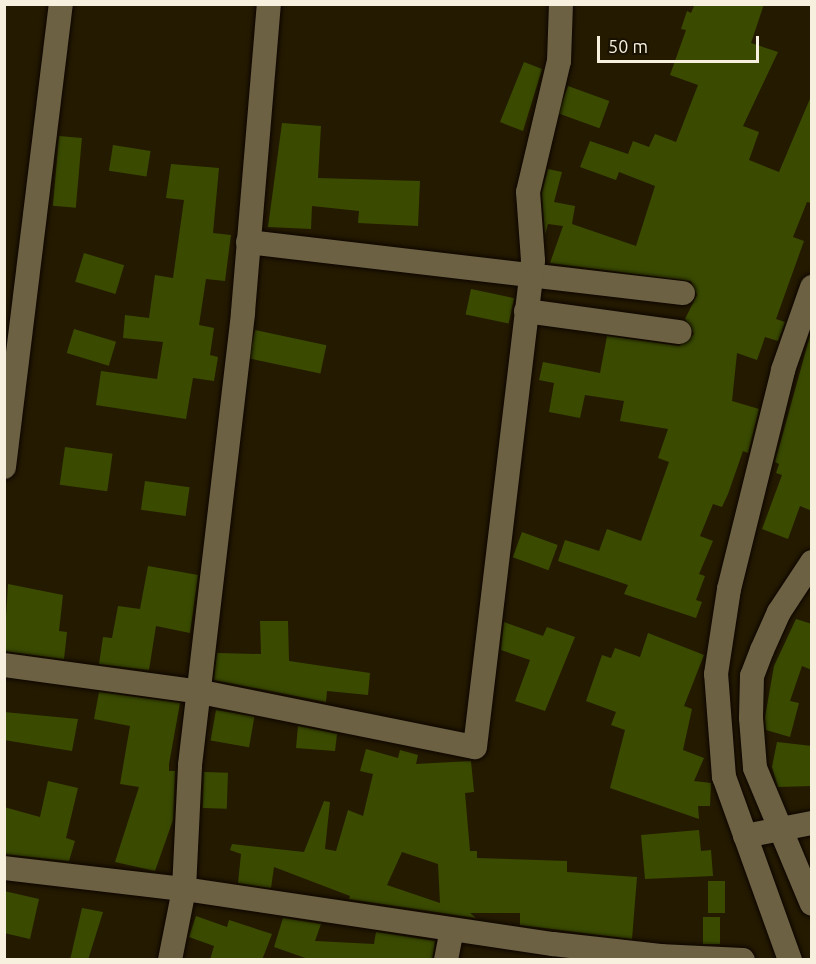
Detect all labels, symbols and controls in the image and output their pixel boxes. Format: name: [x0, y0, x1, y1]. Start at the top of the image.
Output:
scale bar: [600, 24, 762, 62]
text: 50 m: [608, 36, 648, 56]

